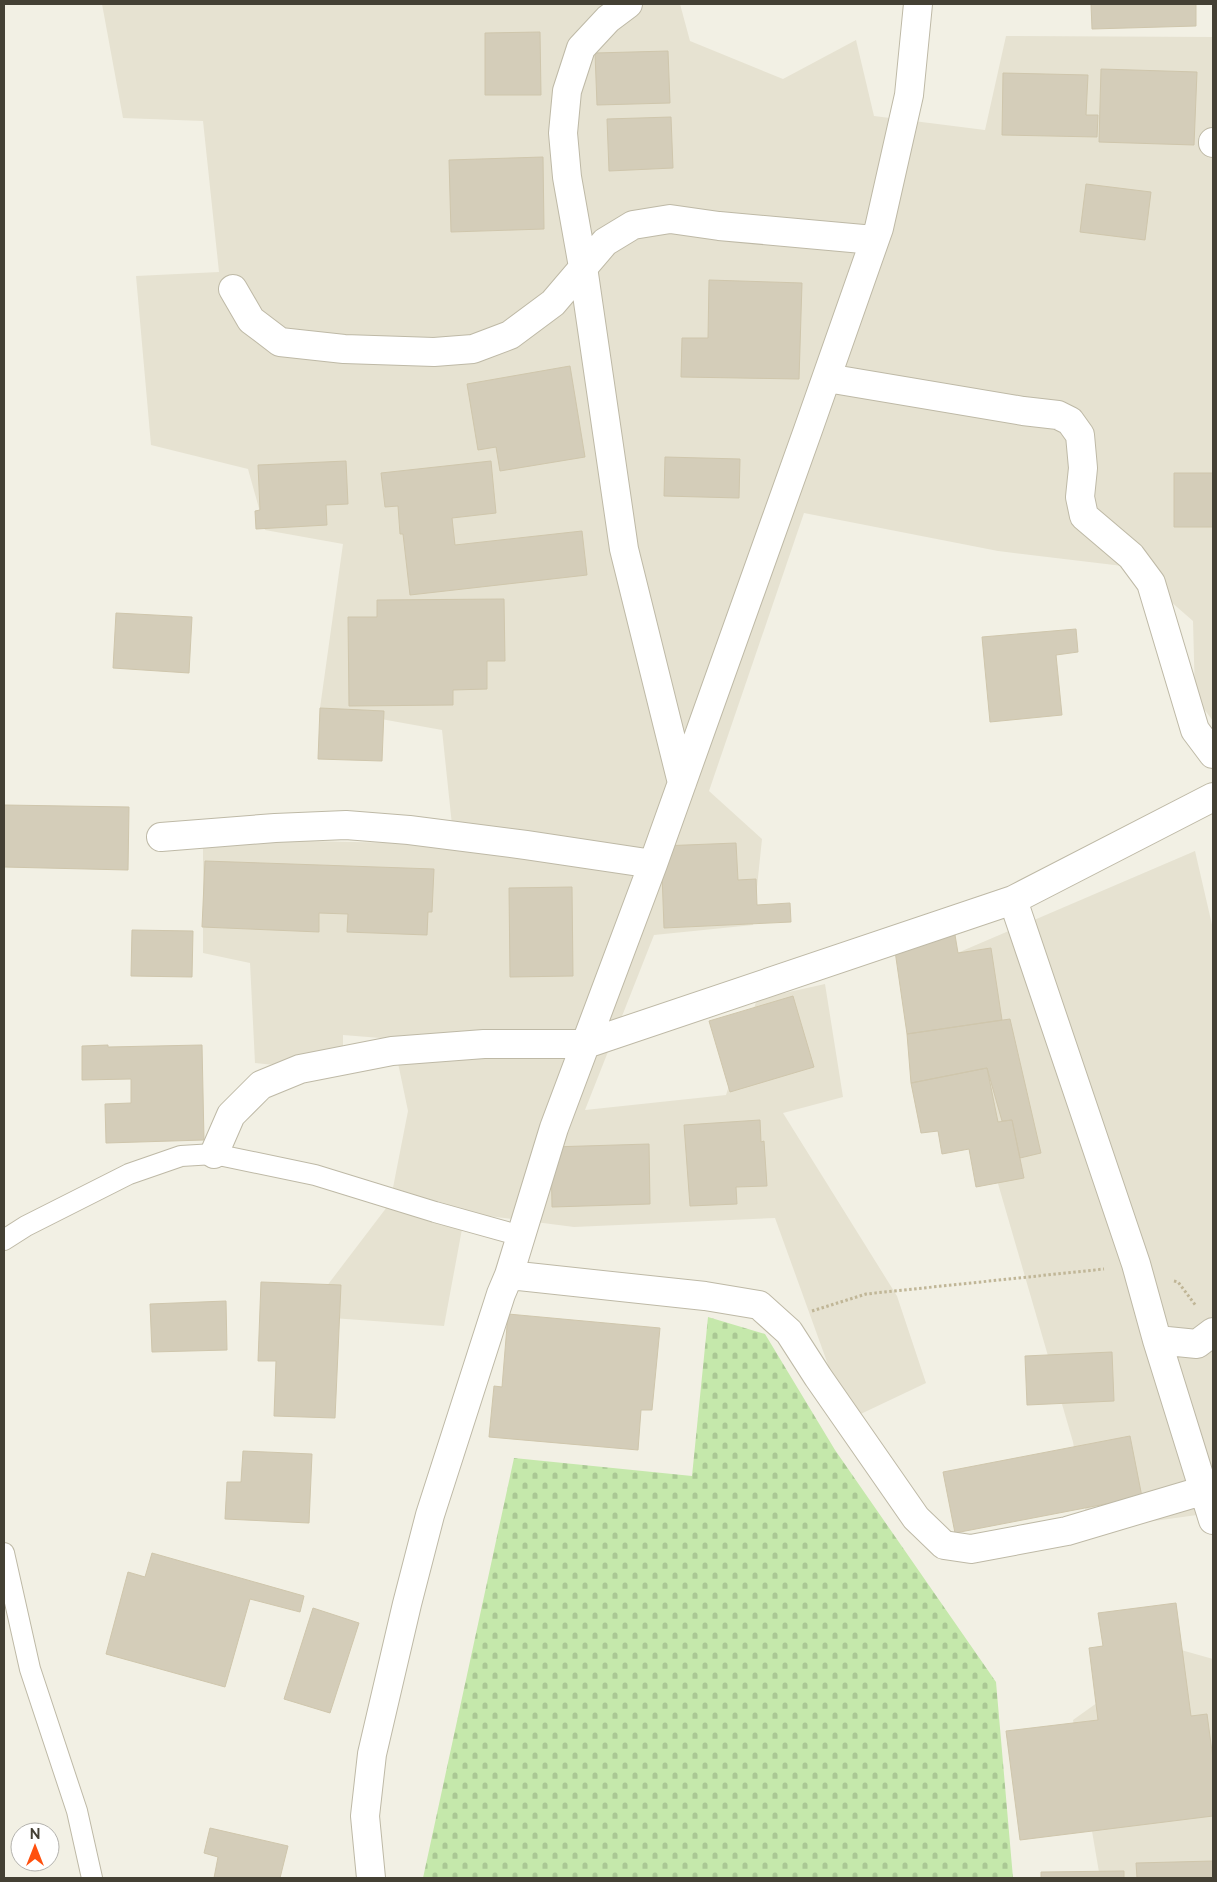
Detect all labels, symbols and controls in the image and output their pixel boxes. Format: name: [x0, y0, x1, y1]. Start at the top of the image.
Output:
north arrow: [10, 1822, 60, 1872]
text: N: [30, 1826, 40, 1842]

